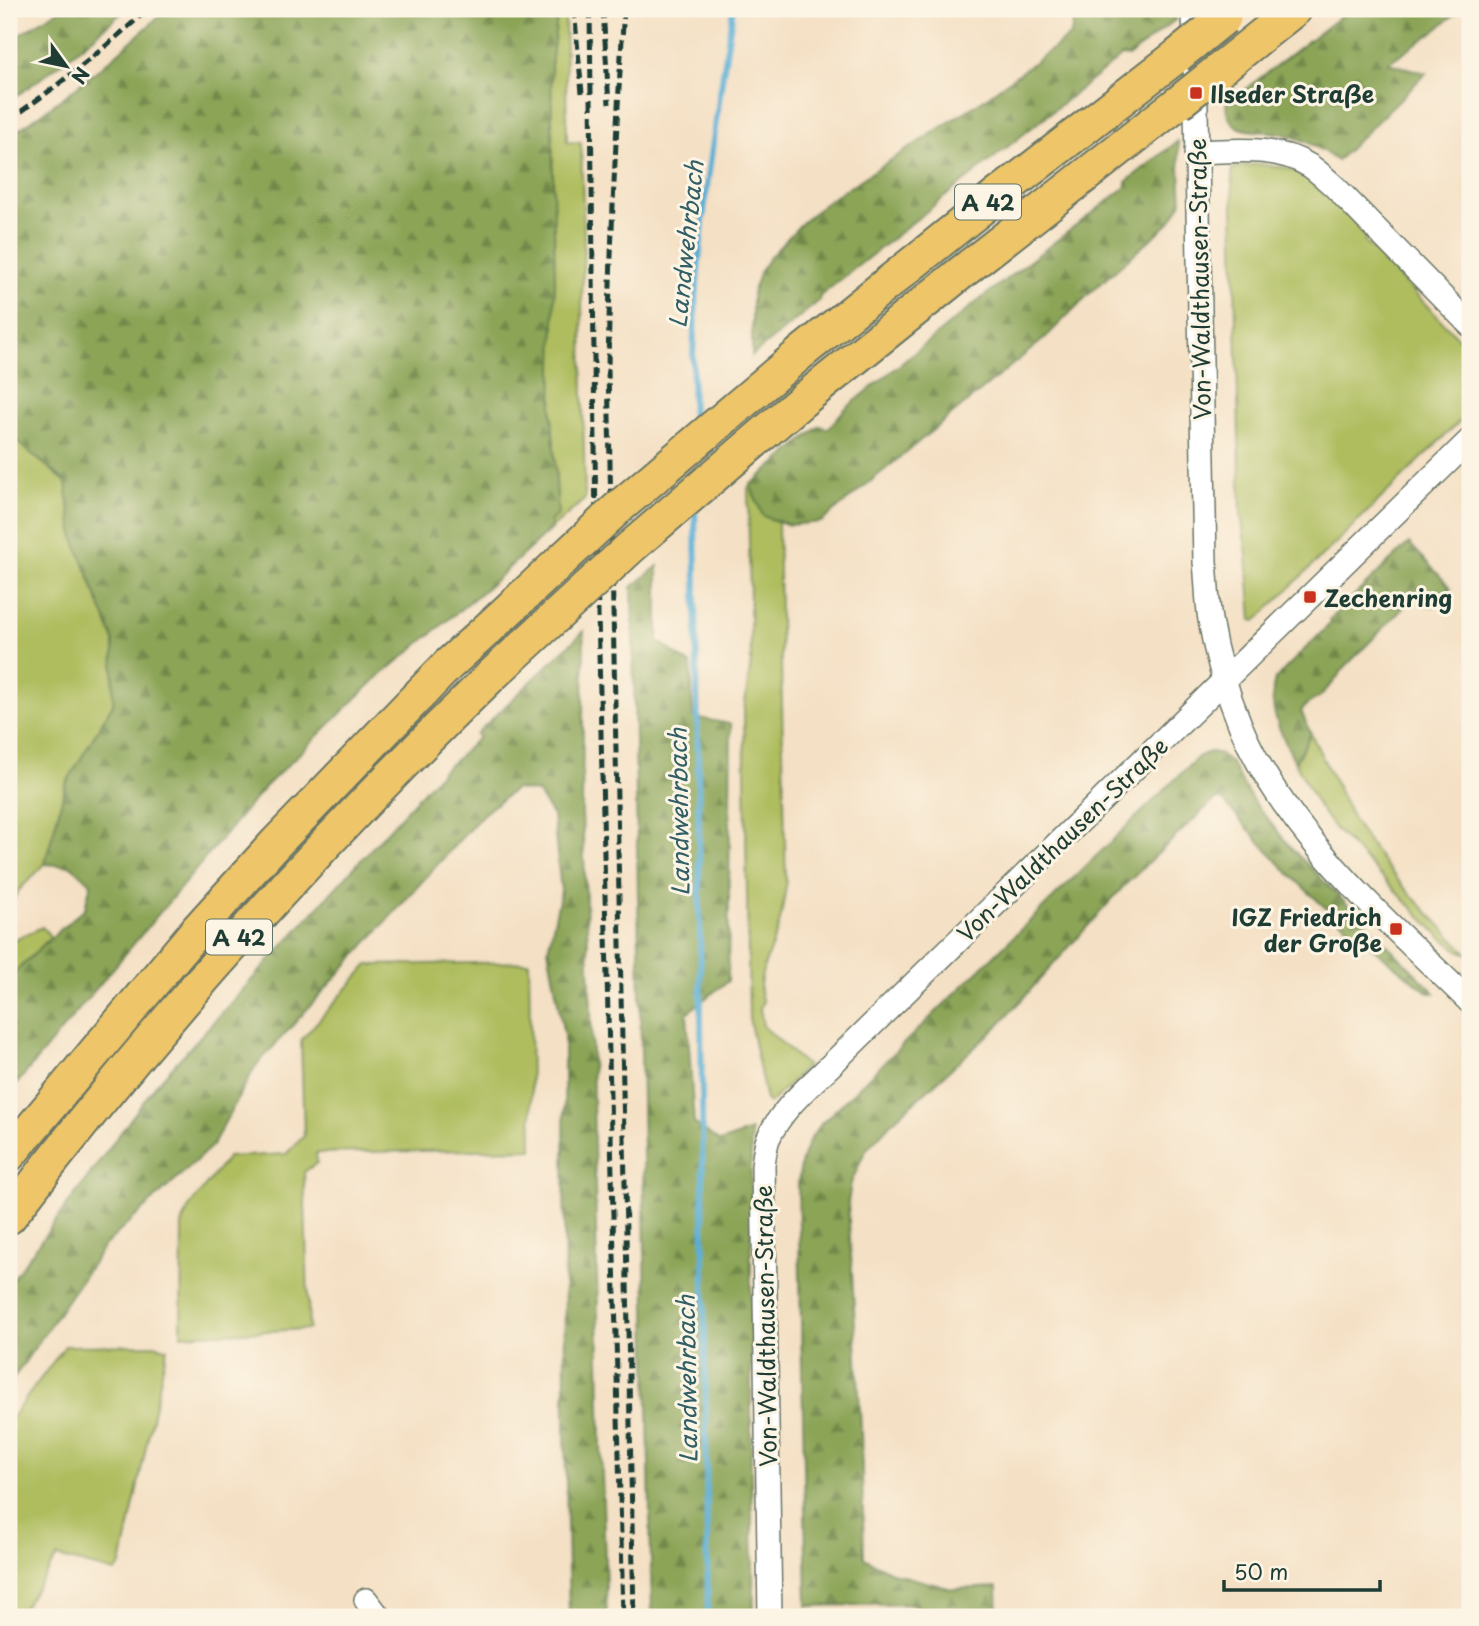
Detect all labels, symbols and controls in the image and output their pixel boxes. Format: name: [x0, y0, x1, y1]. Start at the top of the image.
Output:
north arrow: [32, 32, 102, 102]
text: N: [65, 62, 97, 90]
place label: Ilseder Straße: [1210, 76, 1375, 111]
marker: Ilseder Straße: [1188, 85, 1204, 101]
street label: Von-Waldthausen-Straße: [1179, 138, 1219, 420]
water label: Landwehrbach: [658, 158, 712, 329]
road number: A 42: [955, 184, 1021, 220]
place label: Zechenring: [1324, 580, 1452, 615]
marker: Zechenring: [1302, 589, 1318, 605]
water label: Landwehrbach: [659, 727, 697, 896]
street label: Von-Waldthausen-Straße: [948, 729, 1176, 949]
place label: IGZ Friedrich der Große: [1231, 899, 1383, 960]
road number: A 42: [206, 920, 272, 954]
marker: IGZ Friedrich der Große: [1388, 921, 1404, 937]
street label: Von-Waldthausen-Straße: [745, 1185, 785, 1467]
water label: Landwehrbach: [667, 1294, 705, 1463]
scale bar: [1224, 1549, 1379, 1593]
text: 50 m: [1234, 1555, 1288, 1587]

